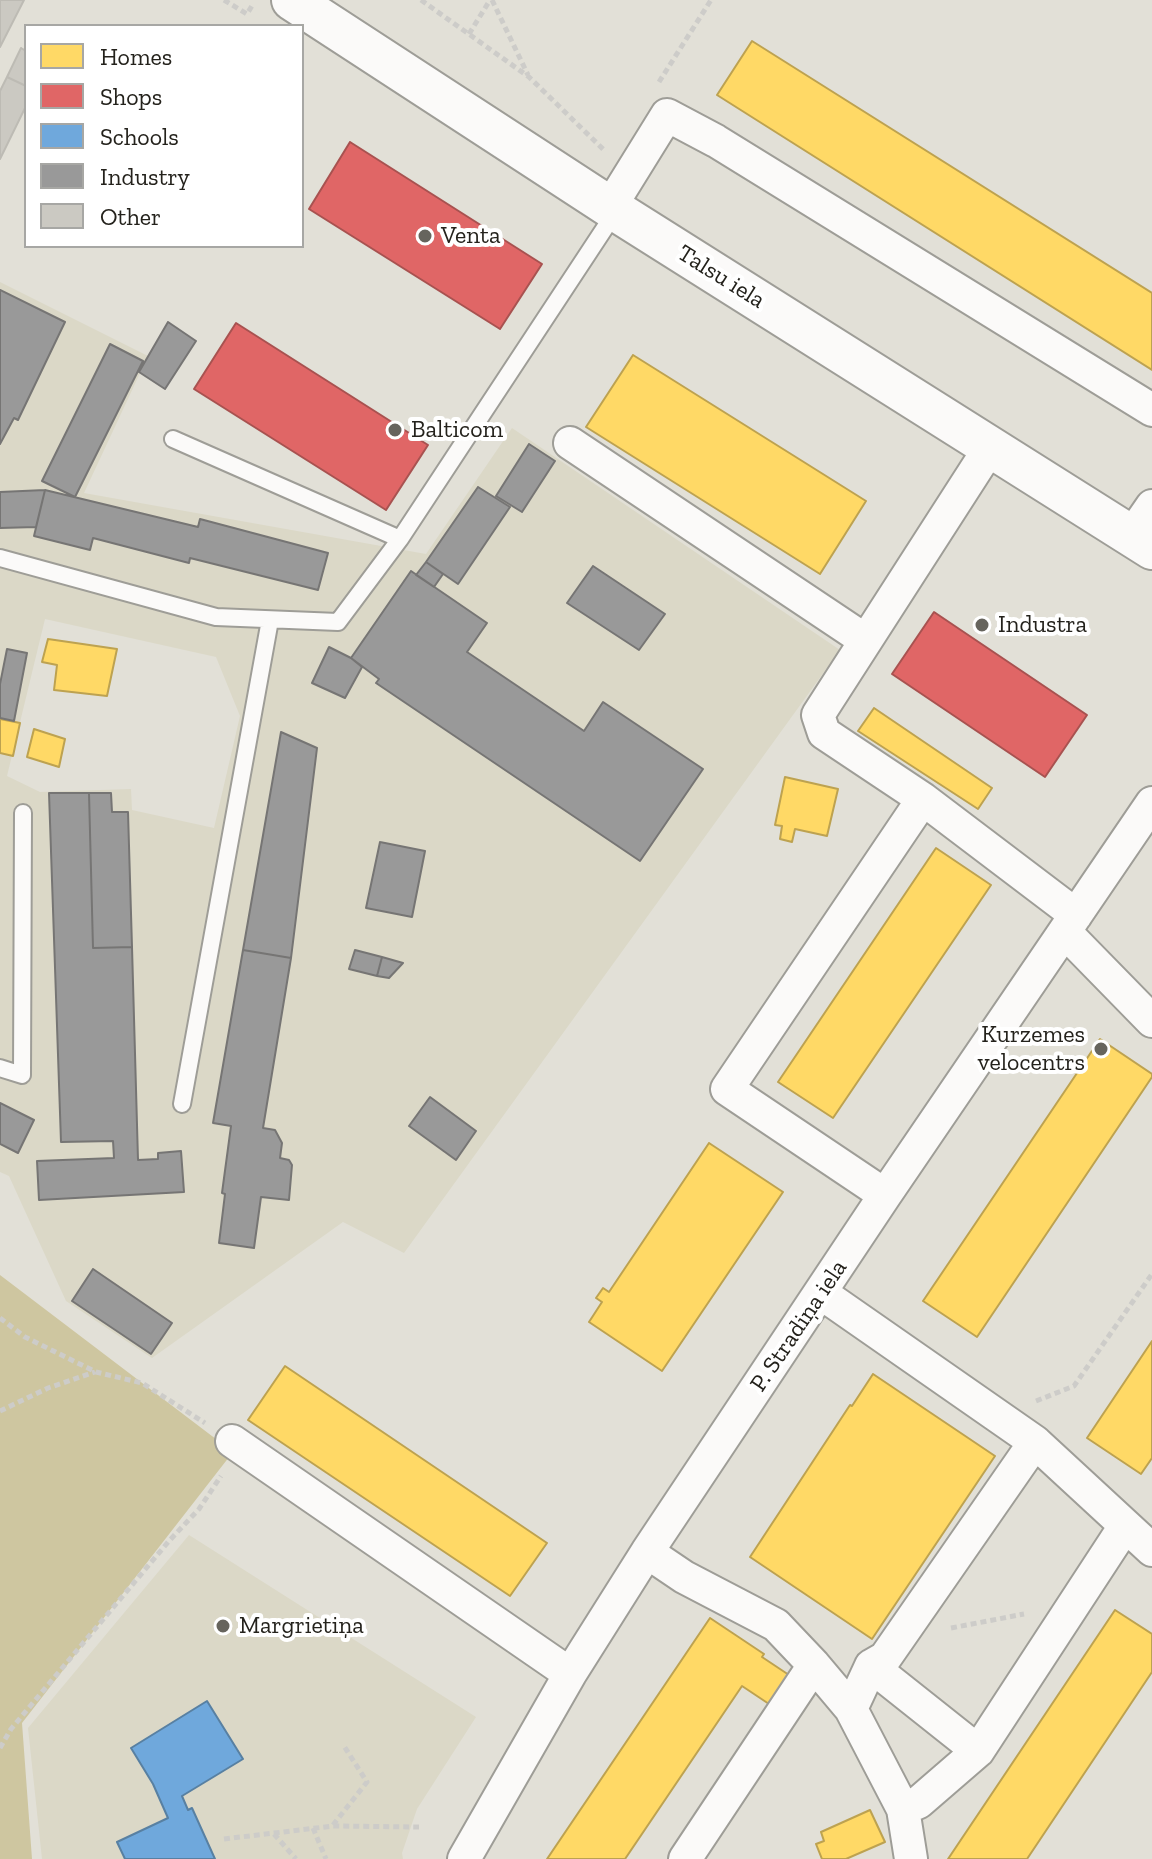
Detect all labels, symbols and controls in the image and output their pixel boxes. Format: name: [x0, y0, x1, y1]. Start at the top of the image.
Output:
legend: [24, 24, 304, 248]
text: Homes: [100, 42, 172, 71]
text: Shops: [100, 82, 162, 111]
text: Schools: [100, 122, 179, 151]
text: Industry: [100, 162, 190, 191]
text: Other: [100, 202, 161, 231]
place label: Venta: [441, 222, 500, 250]
marker: Venta: [416, 227, 434, 245]
street label: Talsu iela: [672, 239, 770, 315]
place label: Balticom: [411, 416, 503, 444]
marker: Balticom: [386, 421, 404, 439]
place label: Industra: [998, 611, 1087, 639]
marker: Industra: [973, 616, 991, 634]
place label: Kurzemes velocentrs: [978, 1021, 1085, 1077]
marker: Kurzemes velocentrs: [1092, 1040, 1110, 1058]
street label: P. Stradiņa iela: [744, 1255, 854, 1397]
place label: Margrietiņa: [239, 1612, 364, 1640]
marker: Margrietiņa: [214, 1617, 232, 1635]

